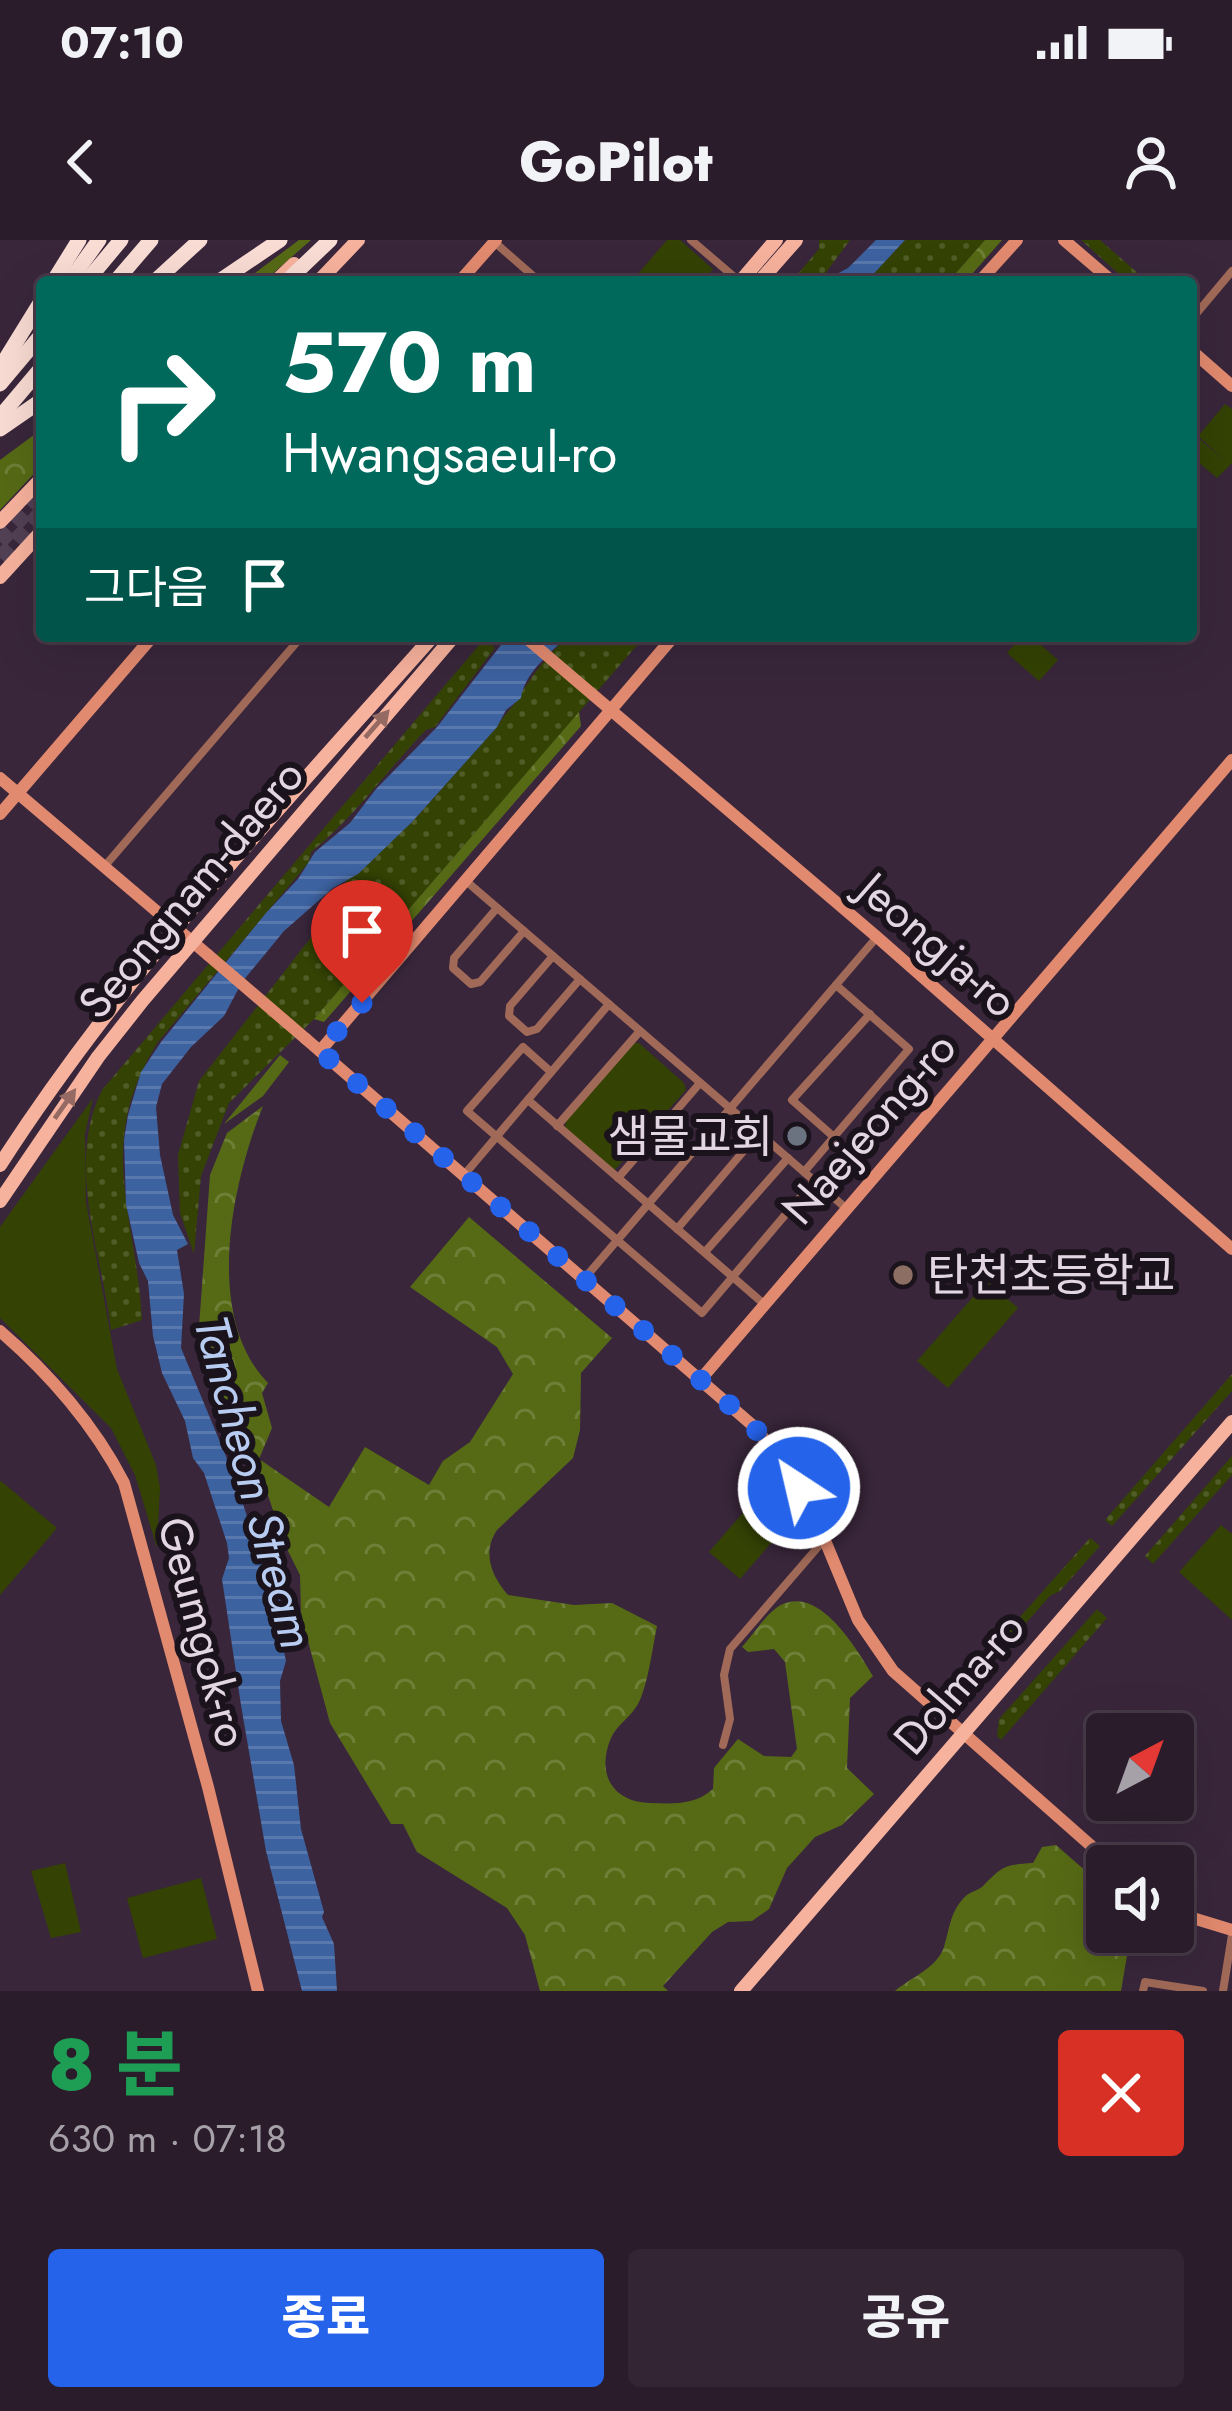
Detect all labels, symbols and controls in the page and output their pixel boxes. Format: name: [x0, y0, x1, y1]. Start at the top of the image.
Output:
text: 07:10: [60, 10, 184, 75]
text: GoPilot: [519, 123, 713, 201]
icon: back: [48, 129, 114, 195]
icon: person: [1118, 129, 1184, 195]
text: 570 m: [282, 302, 537, 424]
icon: right: [84, 324, 240, 480]
text: Hwangsaeul-ro: [282, 414, 617, 492]
icon: arrive: [232, 552, 298, 618]
text: 그다음: [84, 555, 208, 620]
one-way arrow: [363, 709, 389, 739]
street label: Seongnam-daero: [63, 745, 319, 1033]
street label: Jeongja-ro: [840, 854, 1032, 1033]
pin: [311, 880, 413, 1003]
icon: arrive: [329, 898, 395, 964]
street label: Naejeong-ro: [767, 1017, 971, 1239]
one-way arrow: [53, 1088, 76, 1120]
place label: 샘물교회: [607, 1104, 773, 1169]
marker: 샘물교회: [784, 1123, 810, 1149]
place label: 탄천초등학교: [927, 1243, 1175, 1308]
marker: 탄천초등학교: [890, 1262, 916, 1288]
water label: Tancheon Stream: [176, 1308, 332, 1656]
position arrow: [736, 1425, 862, 1551]
street label: Geumgok-ro: [141, 1510, 265, 1754]
street label: Dolma-ro: [878, 1597, 1040, 1769]
north arrow: [1086, 1713, 1194, 1821]
map controls: [1086, 1713, 1194, 1953]
button: sound: [1086, 1845, 1194, 1953]
text: 8 분: [48, 2013, 183, 2117]
button: close: [1058, 2030, 1184, 2156]
text: 630 m · 07:18: [48, 2110, 287, 2167]
button: 종료: [48, 2249, 604, 2387]
button: 공유: [628, 2249, 1184, 2387]

